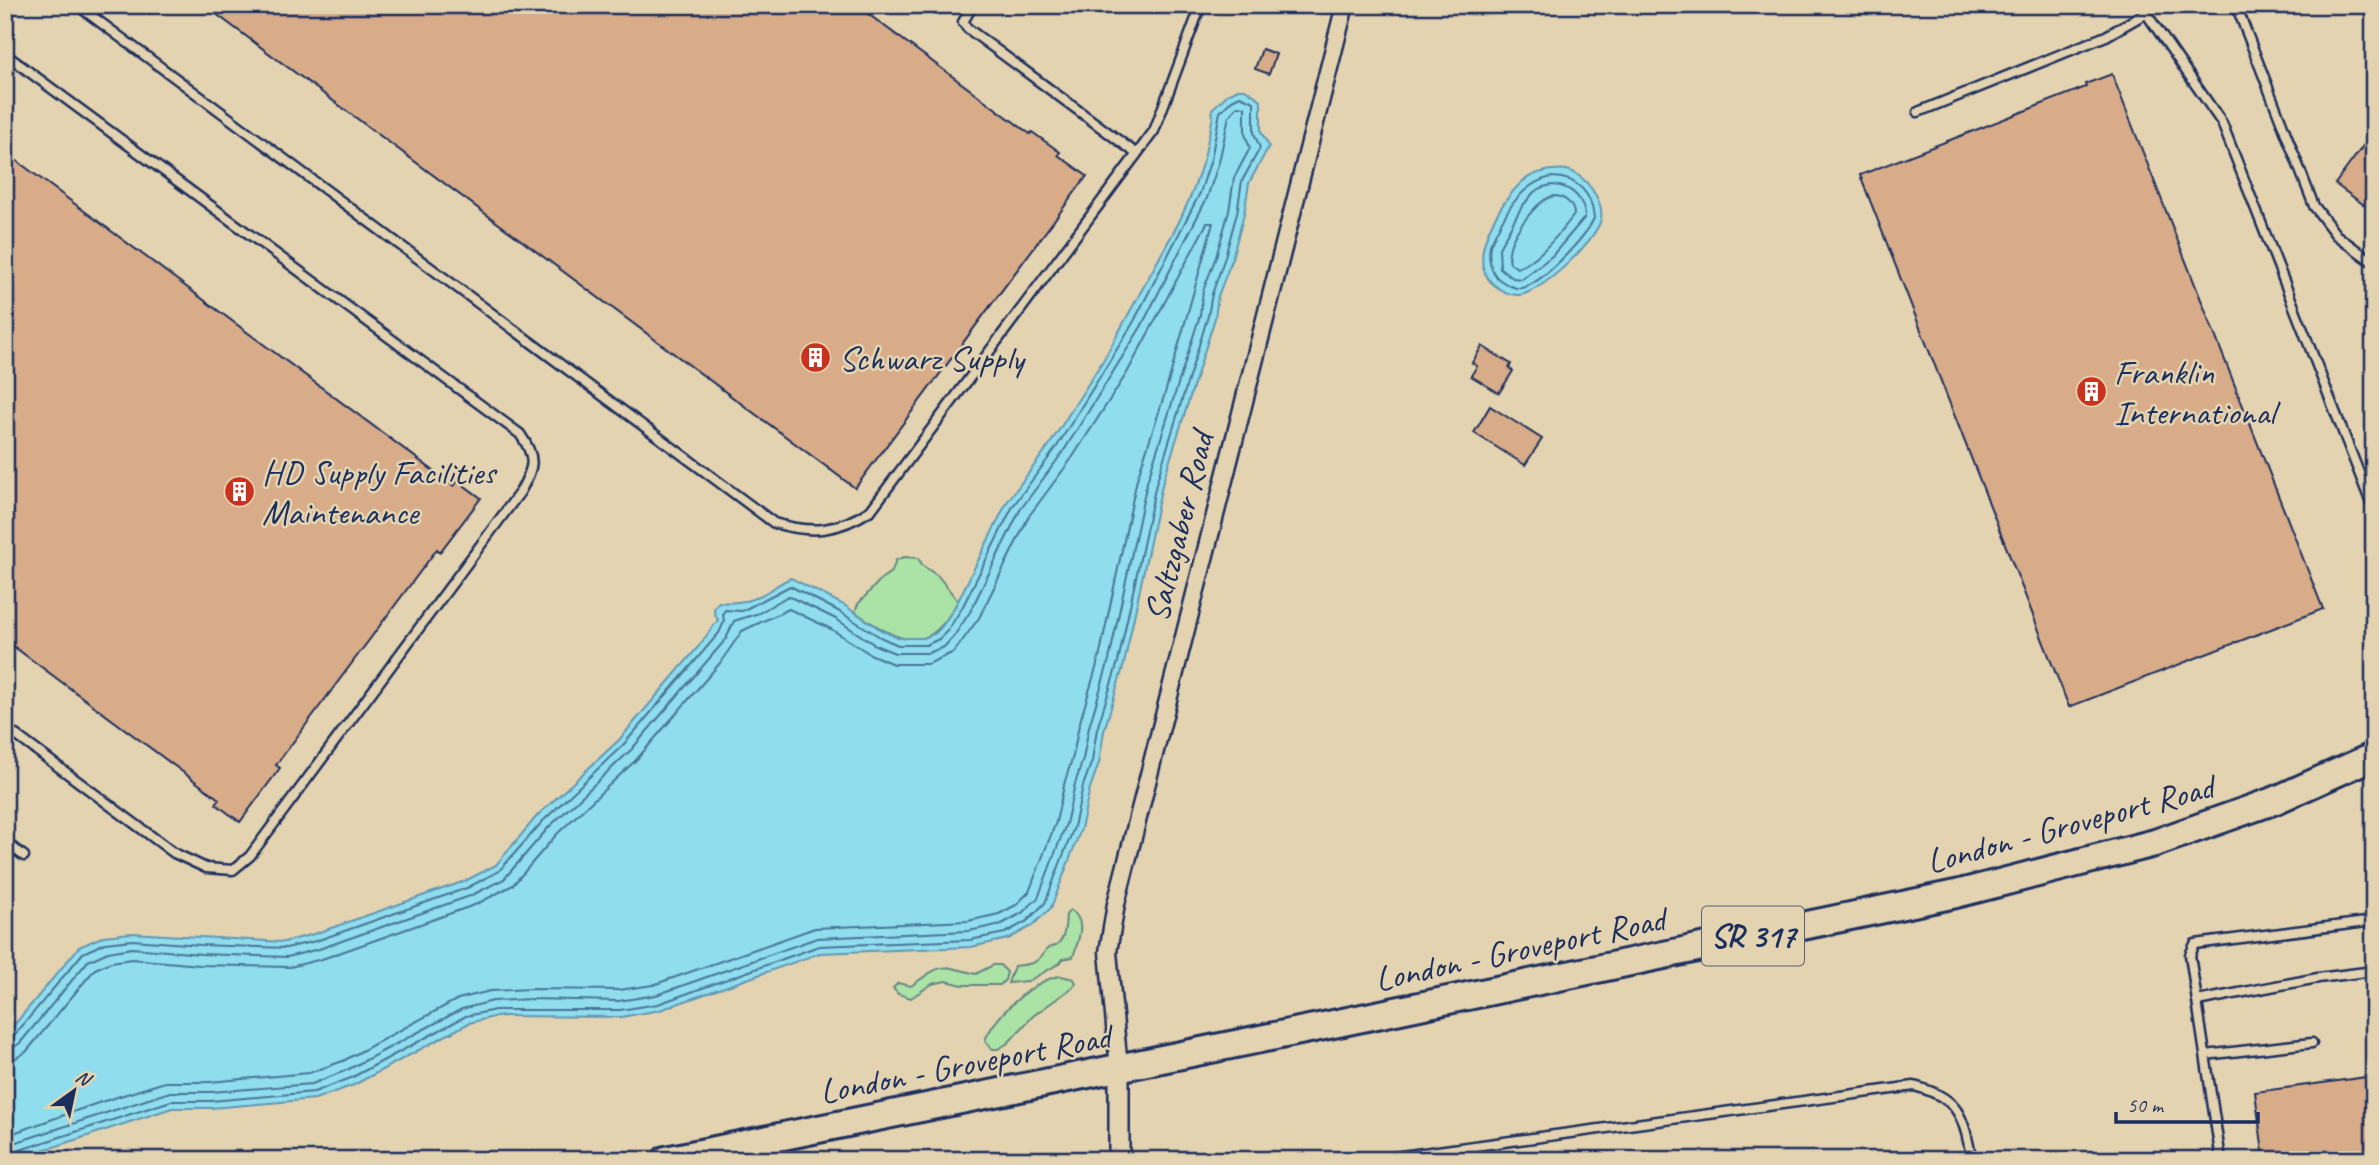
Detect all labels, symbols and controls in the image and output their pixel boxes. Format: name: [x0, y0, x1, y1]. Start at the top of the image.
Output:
place label: Schwarz Supply: [839, 336, 1026, 381]
building icon: Schwarz Supply: [799, 341, 833, 375]
place label: Franklin International: [2114, 350, 2281, 435]
building icon: Franklin International: [2074, 375, 2108, 409]
street label: Saltzgaber Road: [1134, 423, 1225, 626]
place label: HD Supply Facilities Maintenance: [262, 450, 498, 535]
building icon: HD Supply Facilities Maintenance: [222, 475, 256, 509]
street label: London - Groveport Road: [1922, 763, 2223, 884]
street label: London - Groveport Road: [1371, 895, 1674, 1002]
road number: SR 317: [1702, 906, 1804, 966]
street label: London - Groveport Road: [816, 1013, 1119, 1114]
north arrow: [38, 1056, 108, 1126]
text: N: [71, 1064, 97, 1093]
scale bar: [2116, 1081, 2258, 1125]
text: 50 m: [2127, 1092, 2165, 1118]

